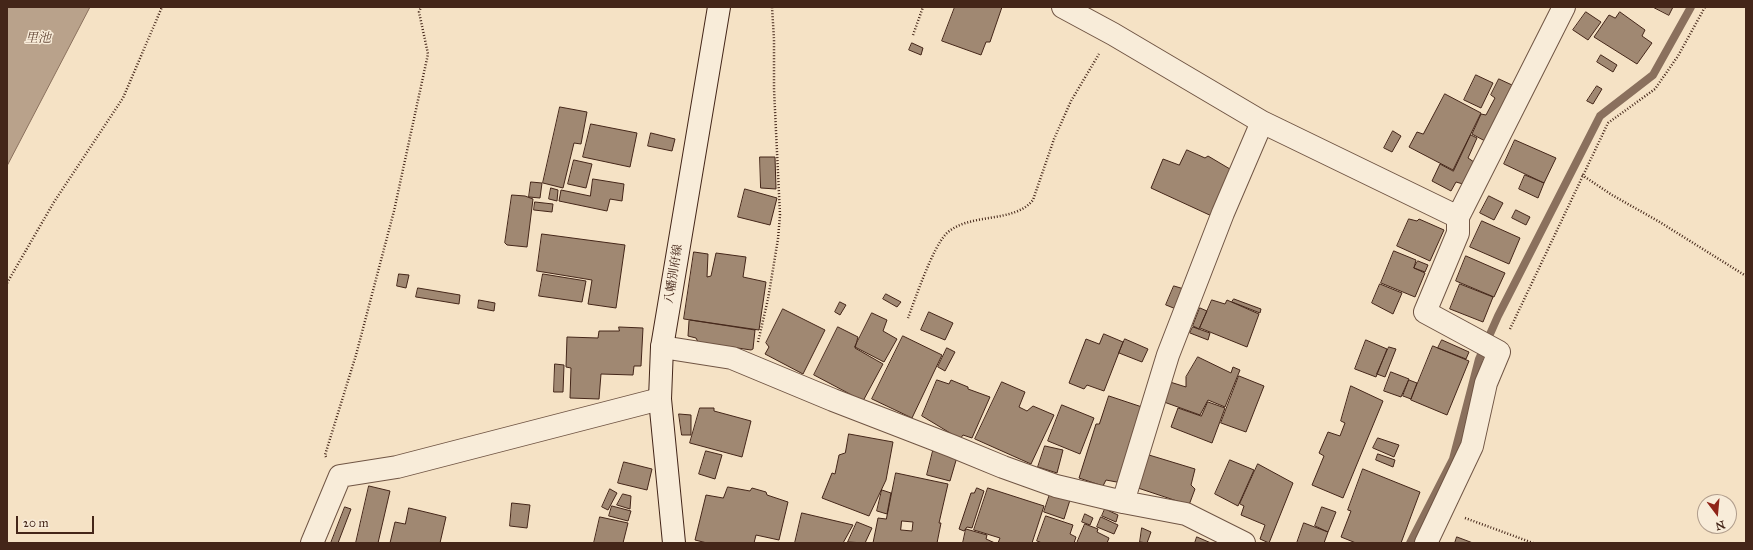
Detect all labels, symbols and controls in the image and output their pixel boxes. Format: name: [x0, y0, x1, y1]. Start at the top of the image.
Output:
water label: 里池: [25, 31, 51, 47]
street label: 八幡別府線: [662, 243, 686, 305]
north arrow: [1697, 494, 1737, 534]
scale bar: [18, 508, 96, 534]
text: 20 m: [23, 516, 49, 530]
text: N: [1714, 518, 1726, 533]

